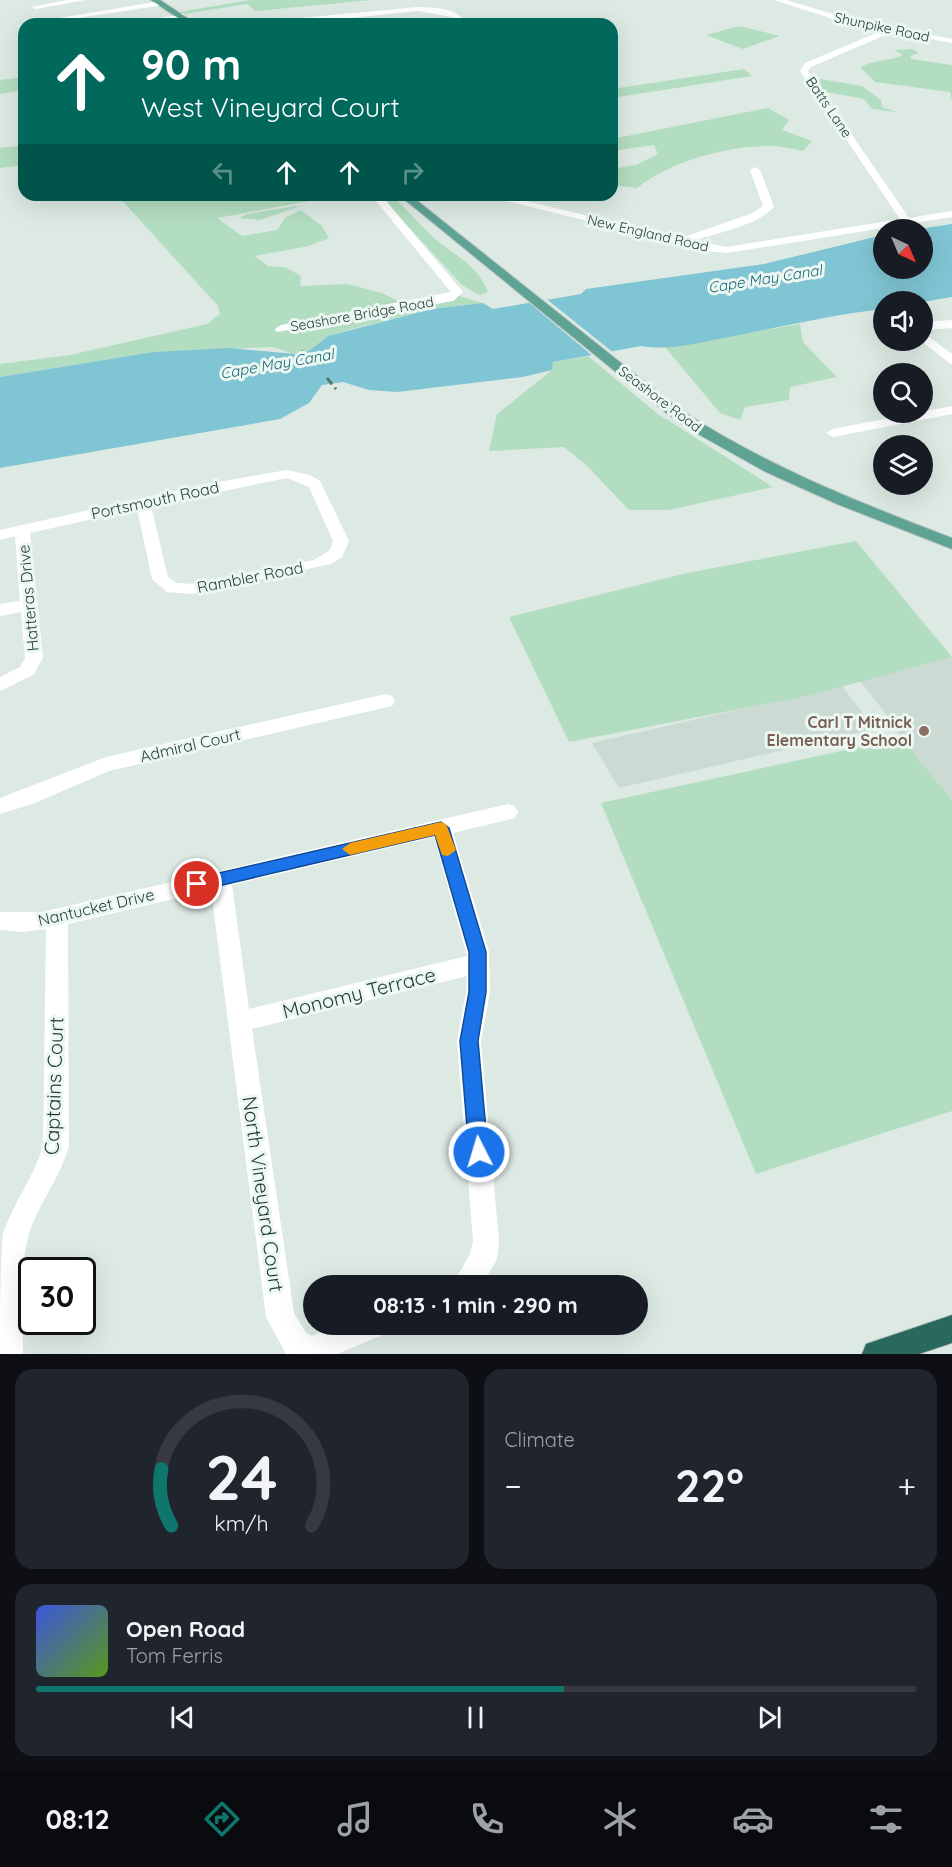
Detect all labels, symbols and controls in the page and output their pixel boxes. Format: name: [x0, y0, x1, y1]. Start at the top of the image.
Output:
street label: Shunpike Road: [833, 8, 931, 46]
text: 90 m: [141, 38, 241, 91]
icon: ahead: [42, 42, 120, 120]
street label: Batts Lane: [802, 73, 856, 141]
text: West Vineyard Court: [141, 90, 400, 124]
icon: left: [207, 156, 240, 189]
icon: ahead: [270, 156, 303, 189]
icon: ahead: [333, 156, 366, 189]
icon: right: [396, 156, 429, 189]
street label: New England Road: [586, 210, 710, 256]
north arrow: [873, 219, 933, 279]
map controls: [873, 219, 933, 495]
water label: Cape May Canal: [707, 260, 825, 297]
button: sound: [873, 291, 933, 351]
street label: Seashore Bridge Road: [289, 293, 435, 335]
water label: Cape May Canal: [219, 344, 337, 383]
street label: Seashore Road: [615, 362, 705, 436]
button: search: [873, 363, 933, 423]
button: layers: [873, 435, 933, 495]
street label: Portsmouth Road: [89, 477, 221, 523]
street label: Hatteras Drive: [13, 544, 43, 652]
street label: Rambler Road: [195, 557, 305, 597]
place label: Carl T Mitnick Elementary School: [767, 712, 912, 750]
street label: Admiral Court: [138, 724, 242, 766]
marker: Carl T Mitnick Elementary School: [917, 724, 931, 738]
pin: [171, 858, 222, 909]
icon: arrive: [180, 867, 213, 900]
street label: Nantucket Drive: [36, 884, 156, 930]
street label: Monomy Terrace: [280, 961, 438, 1024]
street label: Captains Court: [39, 1016, 68, 1155]
street label: North Vineyard Court: [237, 1094, 290, 1294]
position arrow: [447, 1120, 511, 1184]
speed limit sign: 30: [18, 1257, 96, 1335]
text: 08:13 · 1 min · 290 m: [373, 1291, 578, 1319]
text: Climate: [505, 1427, 575, 1452]
text: 24: [206, 1438, 278, 1516]
text: 22°: [675, 1457, 744, 1513]
text: −: [505, 1465, 522, 1506]
text: +: [897, 1465, 916, 1506]
text: km/h: [215, 1510, 269, 1536]
text: Open Road: [126, 1615, 245, 1643]
text: Tom Ferris: [126, 1643, 223, 1668]
icon: previous: [166, 1701, 199, 1734]
icon: pause: [459, 1701, 492, 1734]
icon: next: [753, 1701, 786, 1734]
icon: directions: [201, 1798, 243, 1840]
icon: music: [334, 1798, 376, 1840]
icon: phone: [466, 1798, 508, 1840]
icon: climate: [599, 1798, 641, 1840]
icon: car: [732, 1798, 774, 1840]
icon: filters: [865, 1798, 907, 1840]
text: 08:12: [45, 1802, 110, 1836]

